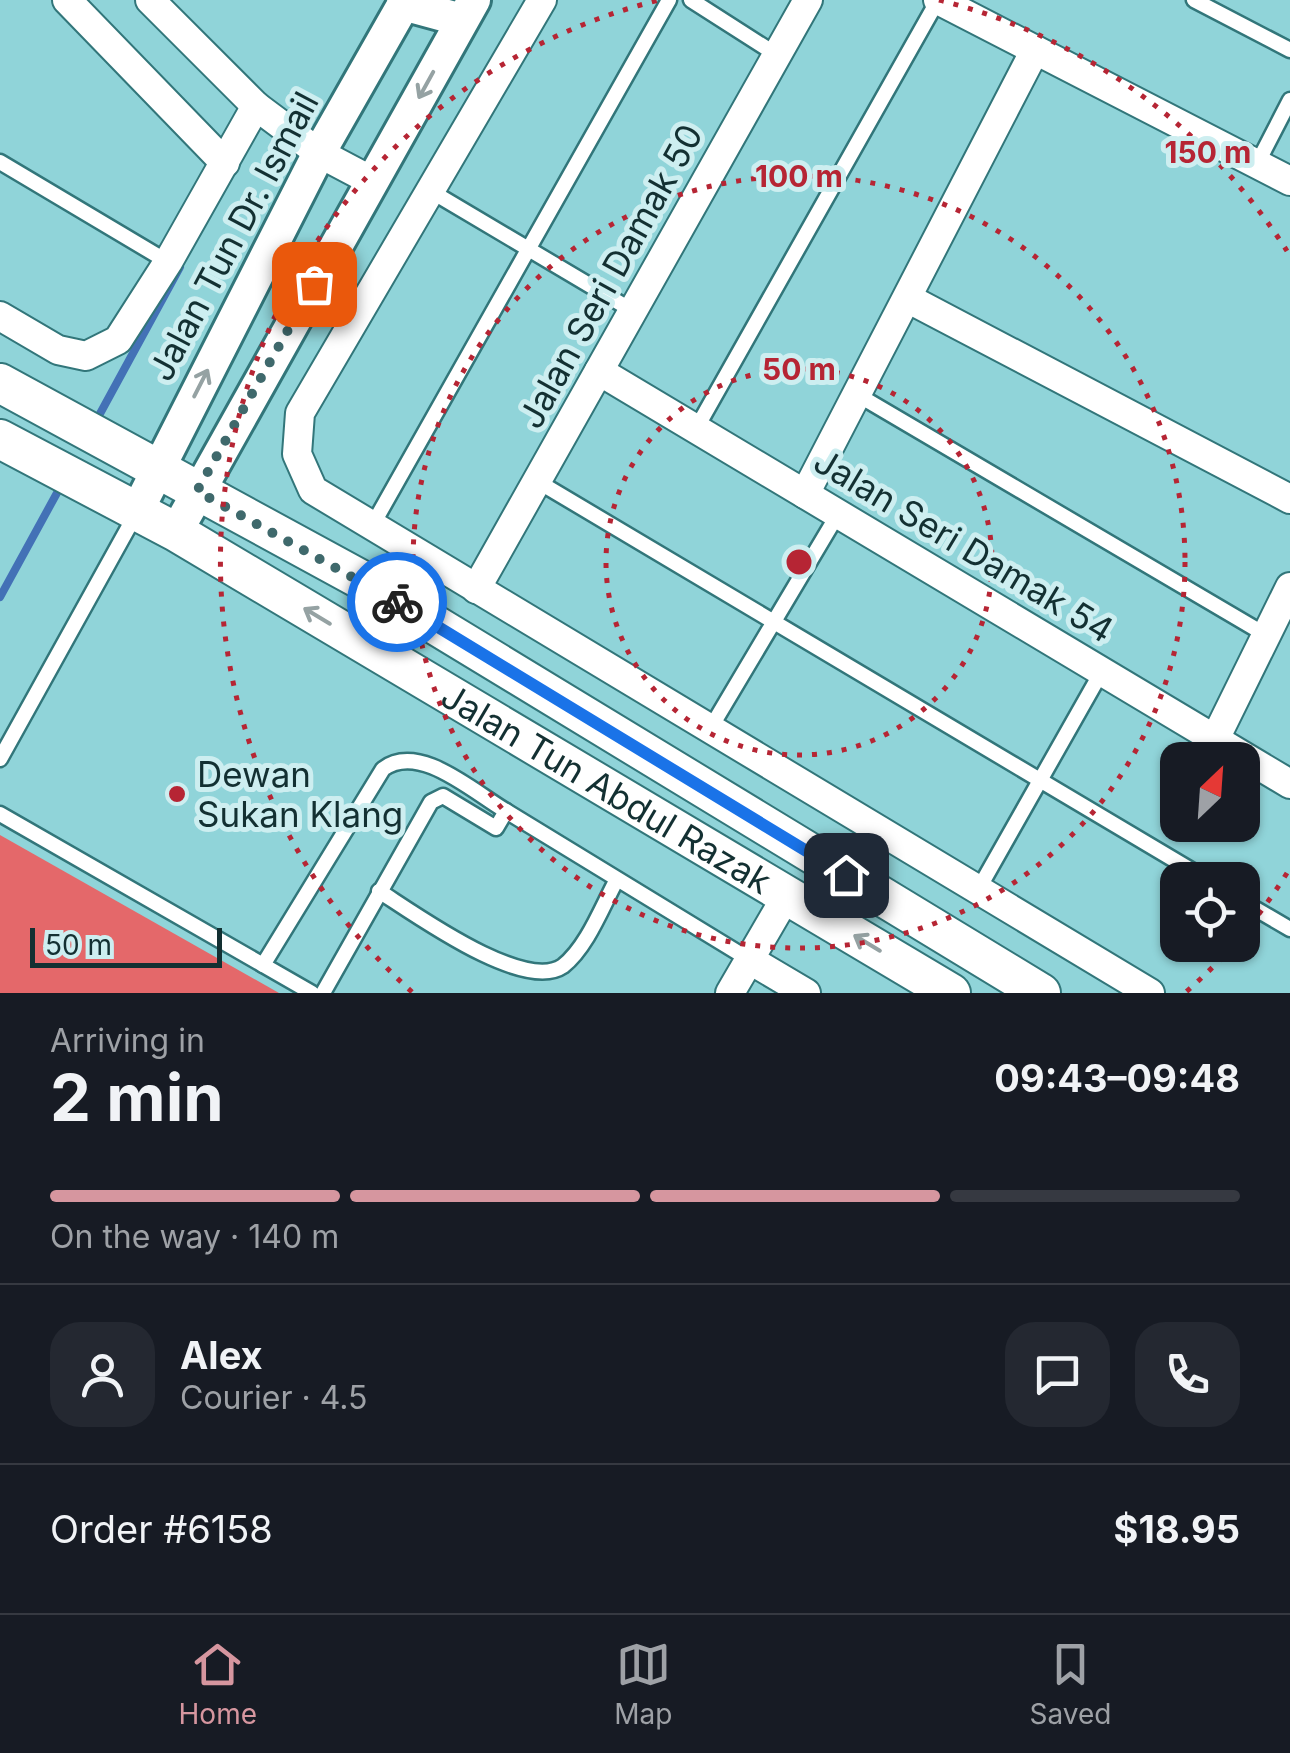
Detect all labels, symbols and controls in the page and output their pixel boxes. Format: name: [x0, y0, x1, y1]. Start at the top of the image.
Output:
one-way arrow: [415, 70, 435, 99]
street label: Jalan Tun Dr. Ismail: [139, 85, 327, 387]
street label: Jalan Seri Damak 50: [509, 117, 711, 435]
text: 150 m: [1165, 134, 1251, 170]
text: 100 m: [755, 158, 843, 194]
pin: [272, 242, 357, 327]
icon: bag: [287, 257, 342, 312]
text: 50 m: [762, 351, 836, 387]
one-way arrow: [192, 369, 211, 399]
street label: Jalan Seri Damak 54: [807, 439, 1121, 651]
centre of rings: [781, 544, 817, 580]
courier: [347, 552, 447, 652]
icon: bike: [370, 575, 425, 630]
one-way arrow: [303, 606, 332, 626]
street label: Jalan Tun Abdul Razak: [434, 674, 779, 902]
north arrow: [1160, 742, 1260, 842]
map controls: [1160, 742, 1260, 962]
place label: Dewan Sukan Klang: [197, 753, 403, 835]
marker: Dewan Sukan Klang: [166, 783, 188, 805]
pin: [804, 833, 889, 918]
icon: home: [819, 848, 874, 903]
button: locate: [1160, 862, 1260, 962]
scale bar: [30, 923, 222, 968]
text: 50 m: [45, 928, 112, 962]
one-way arrow: [853, 933, 882, 953]
text: Arriving in: [50, 1021, 205, 1060]
text: 09:43–09:48: [994, 1055, 1240, 1101]
text: 2 min: [50, 1058, 224, 1137]
text: On the way · 140 m: [50, 1217, 339, 1256]
button: person: [50, 1322, 155, 1427]
button: chat: [1005, 1322, 1110, 1427]
button: phone: [1135, 1322, 1240, 1427]
text: Alex: [180, 1332, 263, 1378]
text: Courier · 4.5: [180, 1378, 368, 1417]
text: Order #6158: [50, 1506, 273, 1552]
text: $18.95: [1114, 1506, 1240, 1552]
tab: Home: [179, 1637, 257, 1731]
tab: Map: [614, 1637, 672, 1731]
tab: Saved: [1029, 1637, 1111, 1731]

